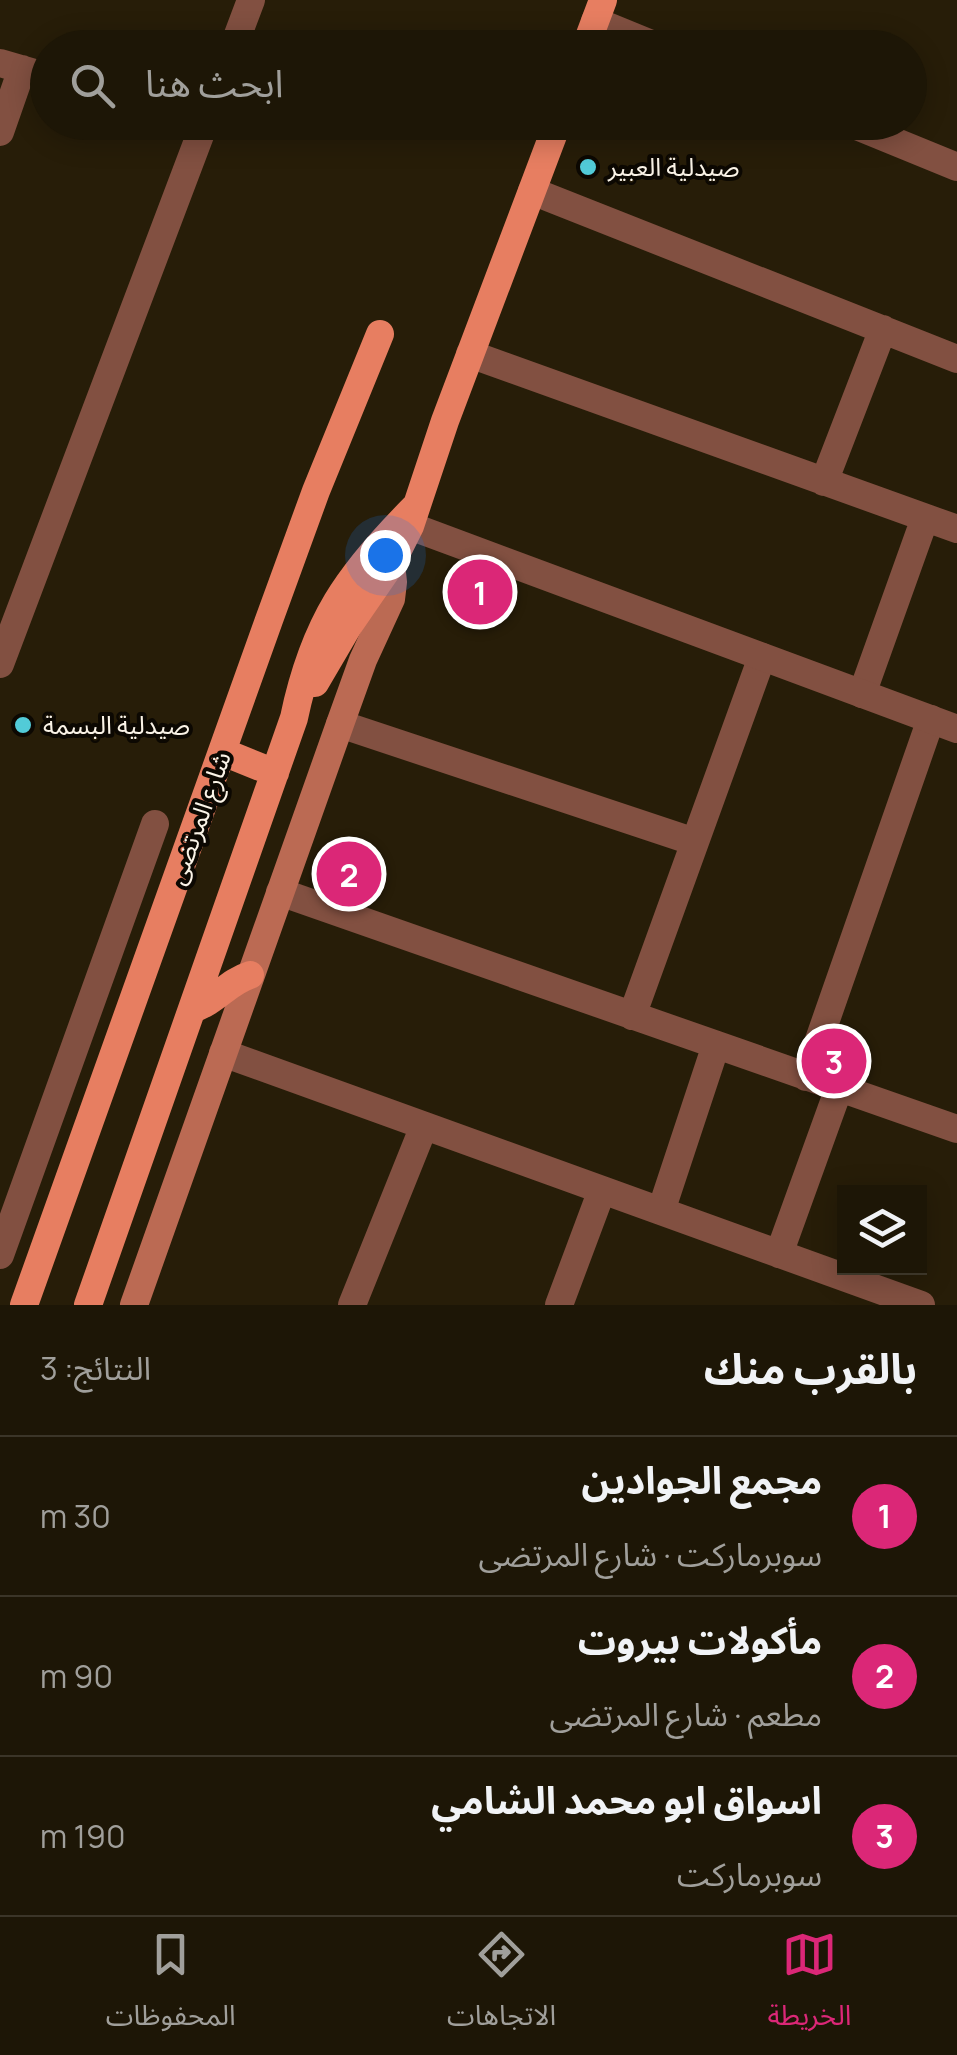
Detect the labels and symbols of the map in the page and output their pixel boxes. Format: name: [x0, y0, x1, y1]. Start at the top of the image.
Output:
place label: صيدلية العبير: [607, 149, 739, 184]
marker: صيدلية العبير: [577, 156, 599, 178]
your location: [360, 530, 411, 581]
pin: 1: [448, 554, 512, 630]
place label: صيدلية البسمة: [43, 707, 190, 742]
marker: صيدلية البسمة: [12, 714, 34, 736]
street label: شارع المرتضى: [158, 746, 241, 890]
pin: 2: [316, 836, 382, 912]
pin: 3: [802, 1024, 866, 1098]

